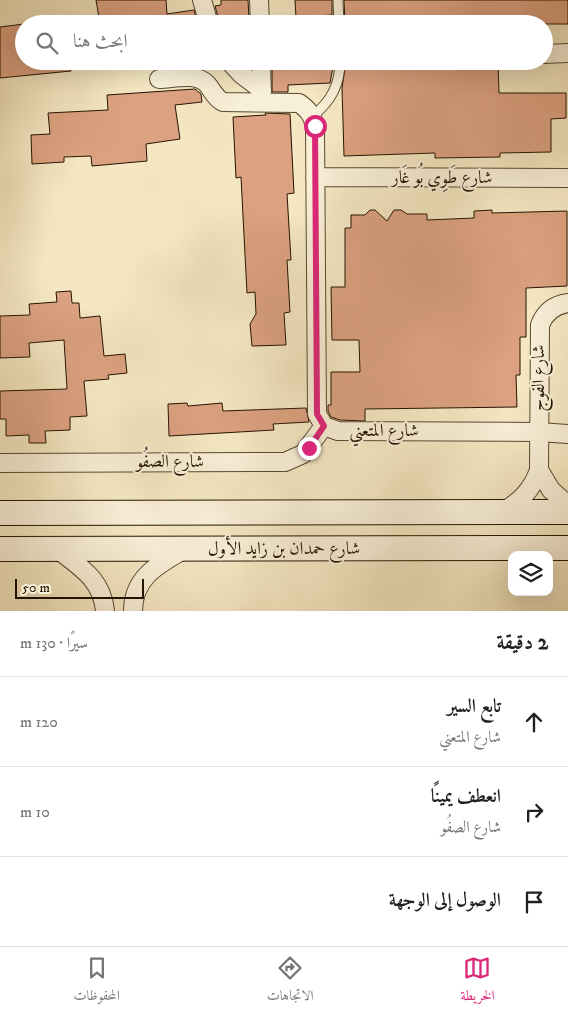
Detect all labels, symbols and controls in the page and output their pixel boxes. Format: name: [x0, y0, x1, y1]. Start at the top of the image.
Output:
search box: [15, 15, 553, 70]
icon: search: [33, 29, 61, 57]
text: ابحث هنا: [73, 30, 128, 53]
route start: [304, 115, 327, 138]
street label: شارع طَوِي بُو غَار: [390, 162, 492, 192]
street label: شارع الفوج: [528, 344, 554, 412]
street label: شارع المتعني: [349, 420, 419, 447]
route end: [298, 437, 321, 460]
street label: شارع الصفُو: [134, 446, 204, 476]
street label: شارع حمدان بن زايد الأول: [208, 535, 360, 563]
map controls: [508, 551, 553, 596]
button: layers: [508, 551, 553, 596]
scale bar: [15, 576, 144, 599]
text: 50 m: [22, 579, 50, 597]
text: 2 دقيقة: [497, 630, 548, 656]
text: سيرًا · 130 m: [20, 633, 88, 653]
text: تابع السير: [447, 695, 501, 718]
icon: ahead: [520, 708, 548, 736]
text: 120 m: [20, 712, 58, 732]
text: شارع المتعني: [439, 727, 501, 747]
text: انعطف يمينًا: [431, 785, 501, 808]
icon: right: [520, 798, 548, 826]
text: 10 m: [20, 802, 50, 822]
text: شارع الصفُو: [440, 817, 501, 837]
icon: arrive: [520, 888, 548, 916]
text: الوصول إلى الوجهة: [389, 889, 501, 912]
tab: المحفوظات: [74, 954, 120, 1009]
tab: الاتجاهات: [267, 954, 313, 1009]
tab: الخريطة: [460, 954, 495, 1009]

